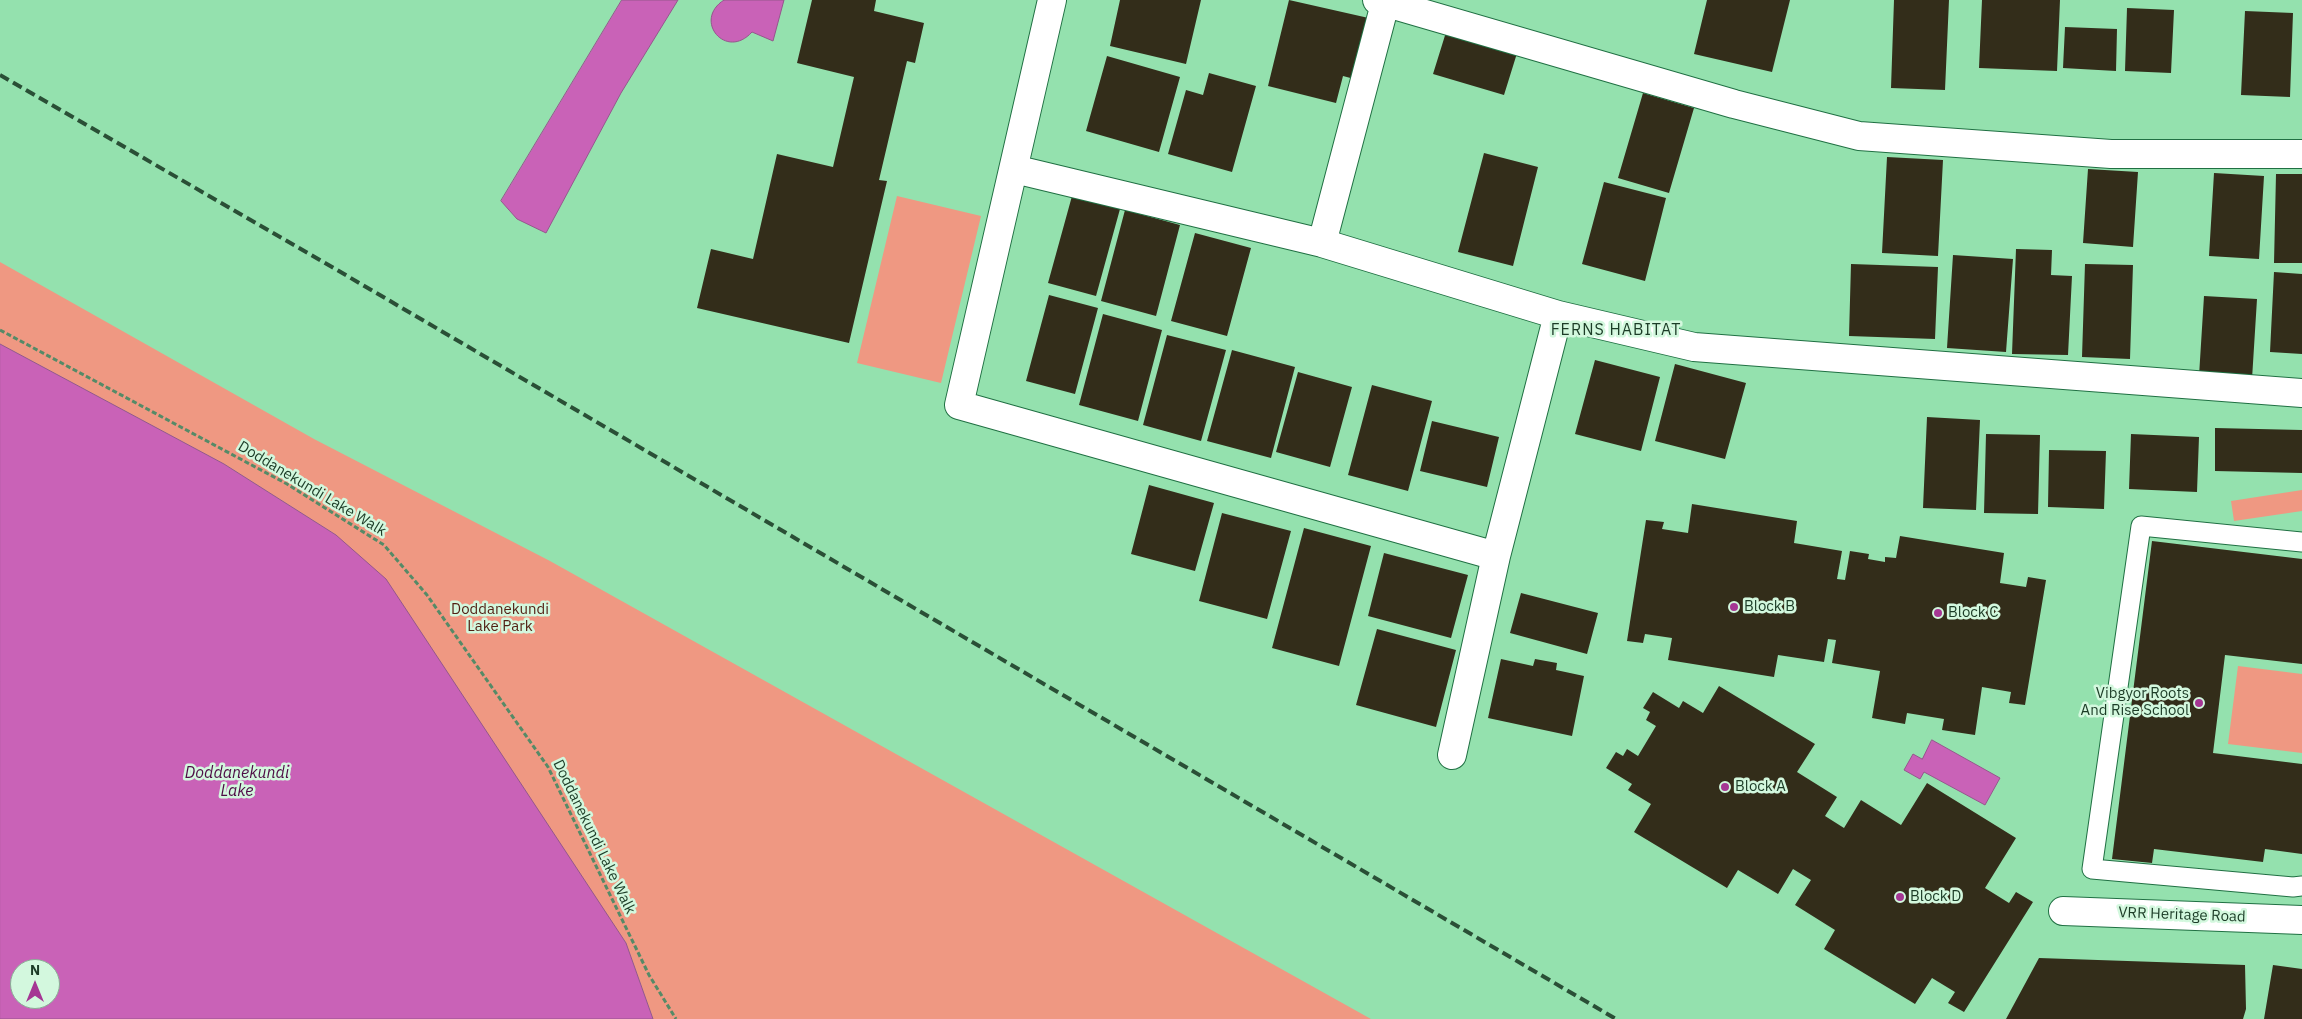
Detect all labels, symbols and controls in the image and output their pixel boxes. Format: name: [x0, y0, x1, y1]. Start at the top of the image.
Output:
district label: FERNS HABITAT: [1549, 320, 1683, 340]
street label: Doddanekundi Lake Walk: [235, 438, 389, 540]
place label: Block B: [1744, 598, 1795, 616]
park label: Doddanekundi Lake Park: [451, 601, 549, 636]
marker: Block B: [1728, 601, 1740, 613]
place label: Block C: [1948, 604, 1999, 622]
marker: Block C: [1932, 607, 1944, 619]
place label: Vibgyor Roots And Rise School: [2081, 685, 2189, 720]
marker: Vibgyor Roots And Rise School: [2193, 697, 2205, 709]
street label: Doddanekundi Lake Walk: [549, 757, 639, 917]
water label: Doddanekundi Lake: [185, 763, 289, 801]
place label: Block A: [1735, 778, 1786, 796]
marker: Block A: [1719, 781, 1731, 793]
place label: Block D: [1910, 888, 1961, 906]
marker: Block D: [1894, 891, 1906, 903]
street label: VRR Heritage Road: [2118, 904, 2246, 926]
north arrow: [10, 959, 60, 1009]
text: N: [30, 961, 40, 979]

